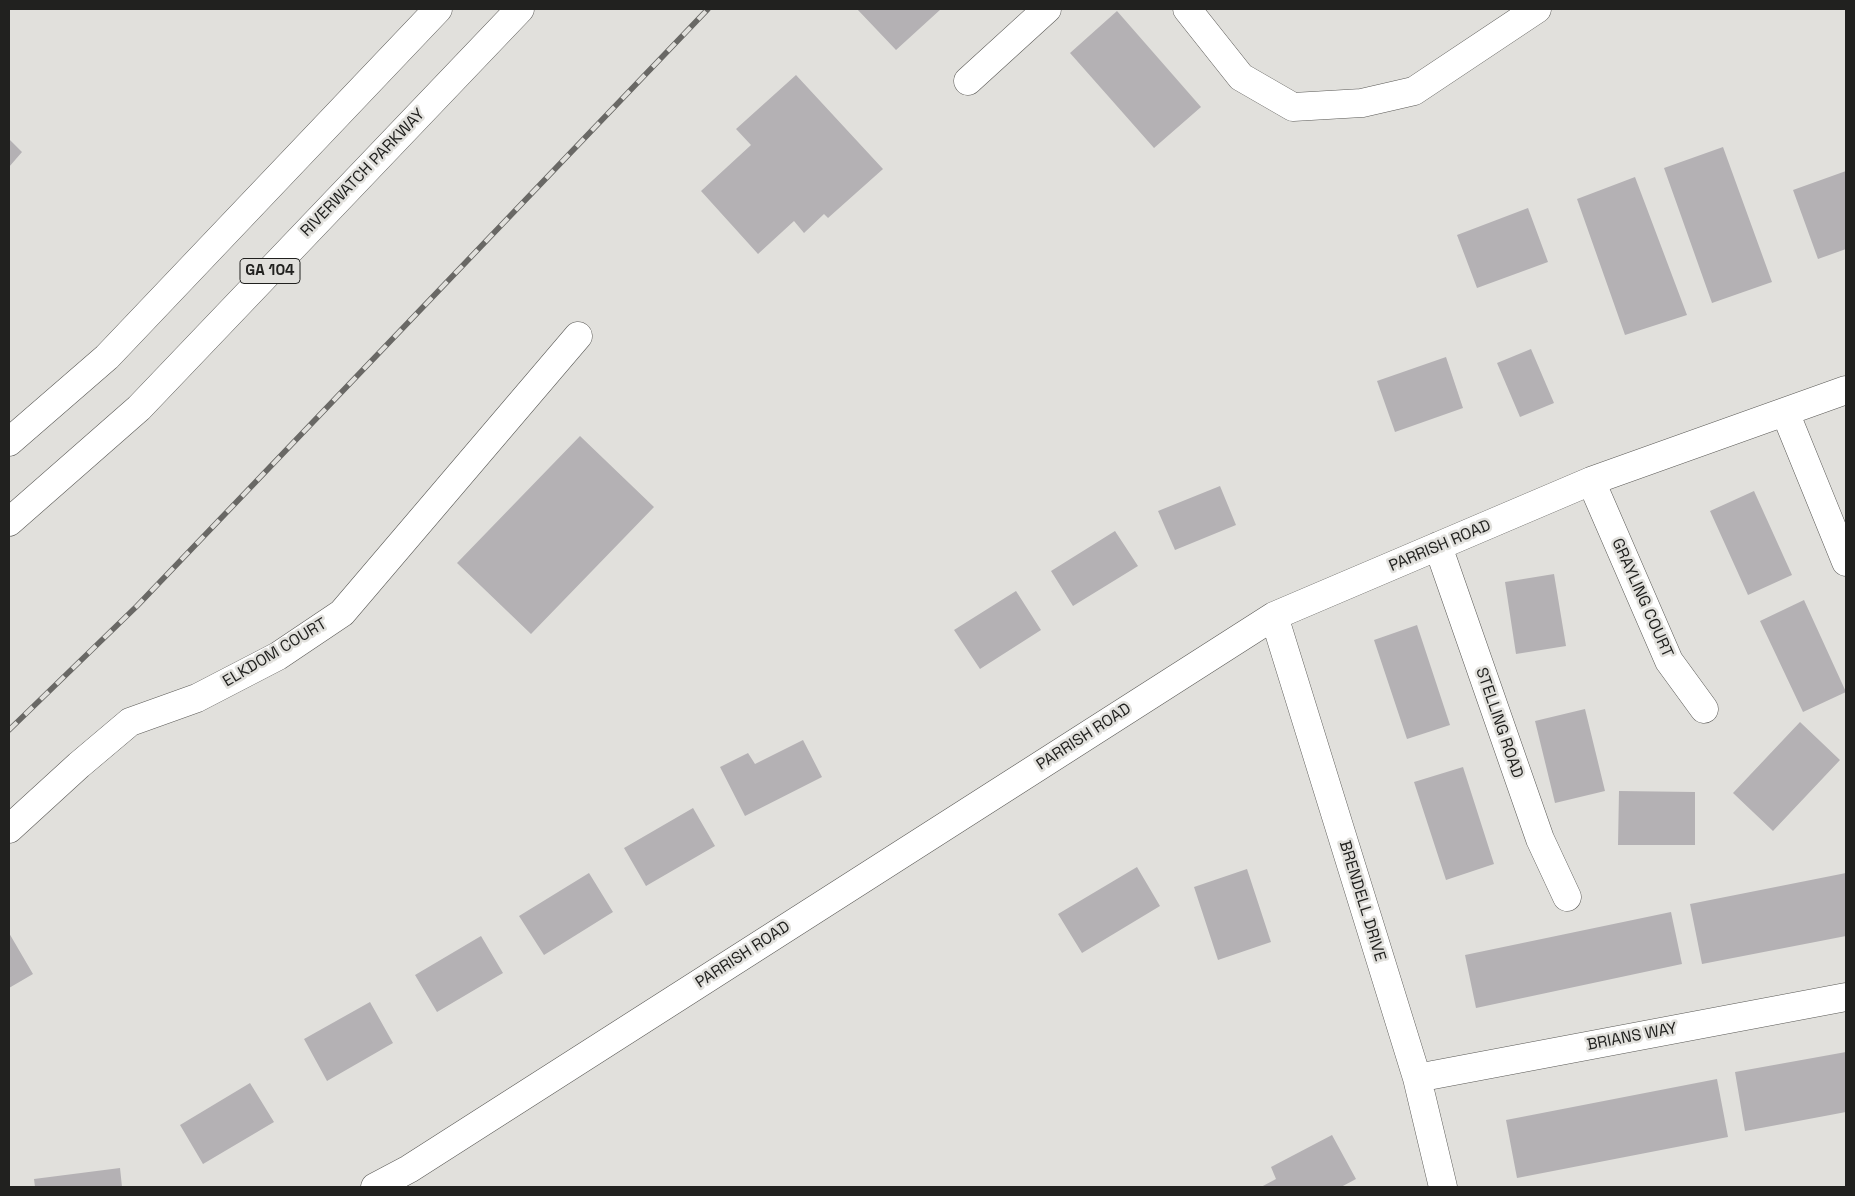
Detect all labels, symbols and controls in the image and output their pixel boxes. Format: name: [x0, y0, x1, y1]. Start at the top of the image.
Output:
street label: RIVERWATCH PARKWAY: [297, 105, 429, 241]
road number: GA 104: [240, 258, 300, 284]
street label: PARRISH ROAD: [1386, 516, 1494, 576]
street label: GRAYLING COURT: [1607, 536, 1677, 660]
street label: ELKDOM COURT: [220, 614, 330, 692]
street label: STELLING ROAD: [1471, 665, 1527, 781]
street label: PARRISH ROAD: [1033, 699, 1135, 775]
street label: BRENDELL DRIVE: [1335, 838, 1389, 964]
street label: PARRISH ROAD: [692, 917, 794, 993]
street label: BRIANS WAY: [1585, 1019, 1679, 1055]

